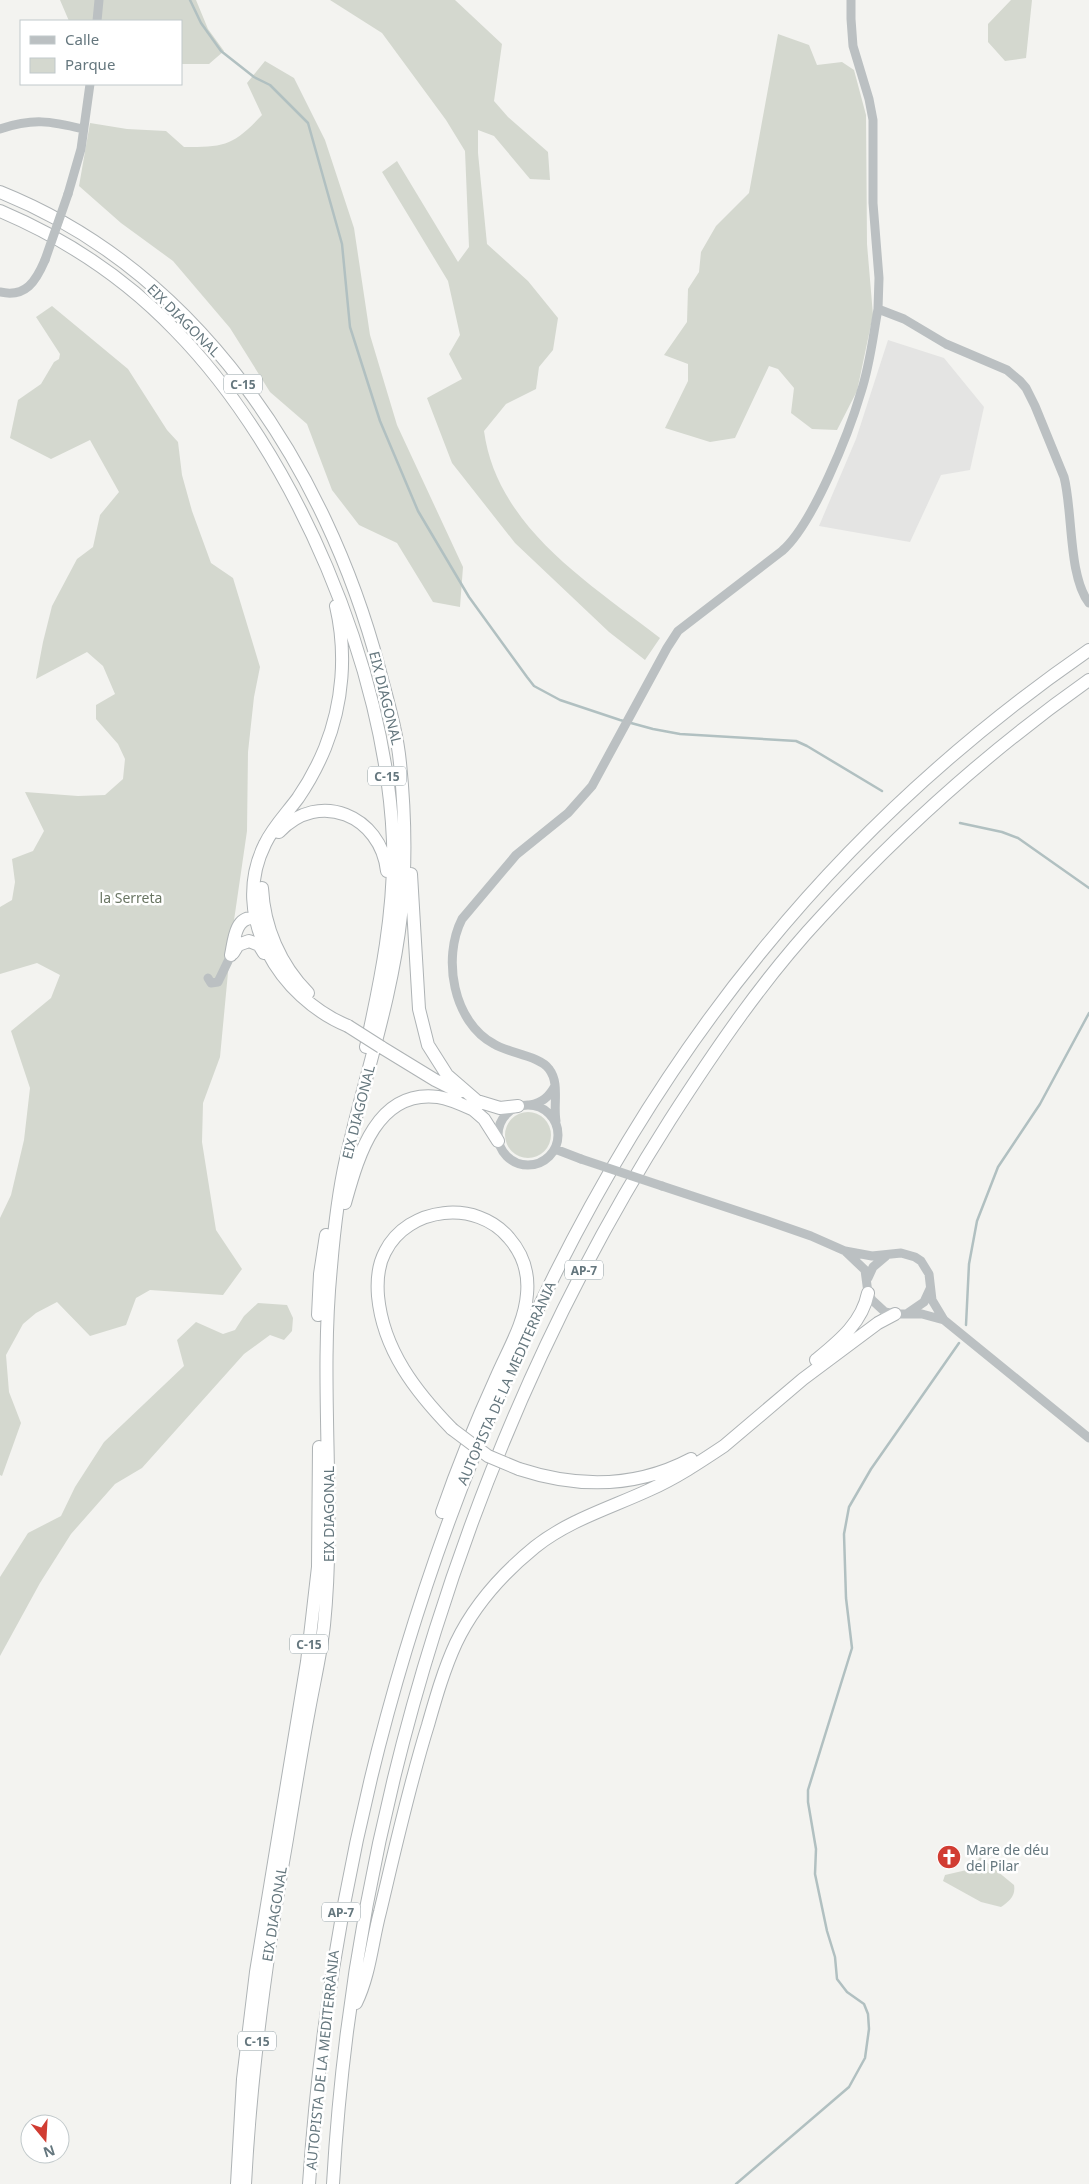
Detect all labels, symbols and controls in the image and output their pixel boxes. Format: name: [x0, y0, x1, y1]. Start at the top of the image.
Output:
legend: [20, 20, 182, 85]
text: Calle: [65, 29, 99, 49]
text: Parque: [65, 54, 115, 74]
street label: EIX DIAGONAL: [143, 279, 225, 361]
road number: C-15: [224, 374, 262, 394]
street label: EIX DIAGONAL: [365, 649, 407, 747]
road number: C-15: [368, 766, 406, 786]
park label: la Serreta: [100, 888, 162, 907]
street label: EIX DIAGONAL: [337, 1063, 379, 1161]
road number: AP-7: [565, 1260, 603, 1280]
street label: AUTOPISTA DE LA MEDITERRÀNIA: [452, 1278, 560, 1488]
street label: EIX DIAGONAL: [319, 1466, 338, 1562]
road number: C-15: [290, 1635, 328, 1654]
place label: Mare de déu del Pilar: [966, 1840, 1049, 1875]
church icon: Mare de déu del Pilar: [936, 1844, 962, 1870]
street label: EIX DIAGONAL: [257, 1865, 291, 1963]
road number: AP-7: [322, 1902, 360, 1921]
street label: AUTOPISTA DE LA MEDITERRÀNIA: [301, 1949, 343, 2171]
road number: C-15: [238, 2032, 276, 2050]
north arrow: [20, 2114, 70, 2164]
text: N: [41, 2141, 58, 2163]

